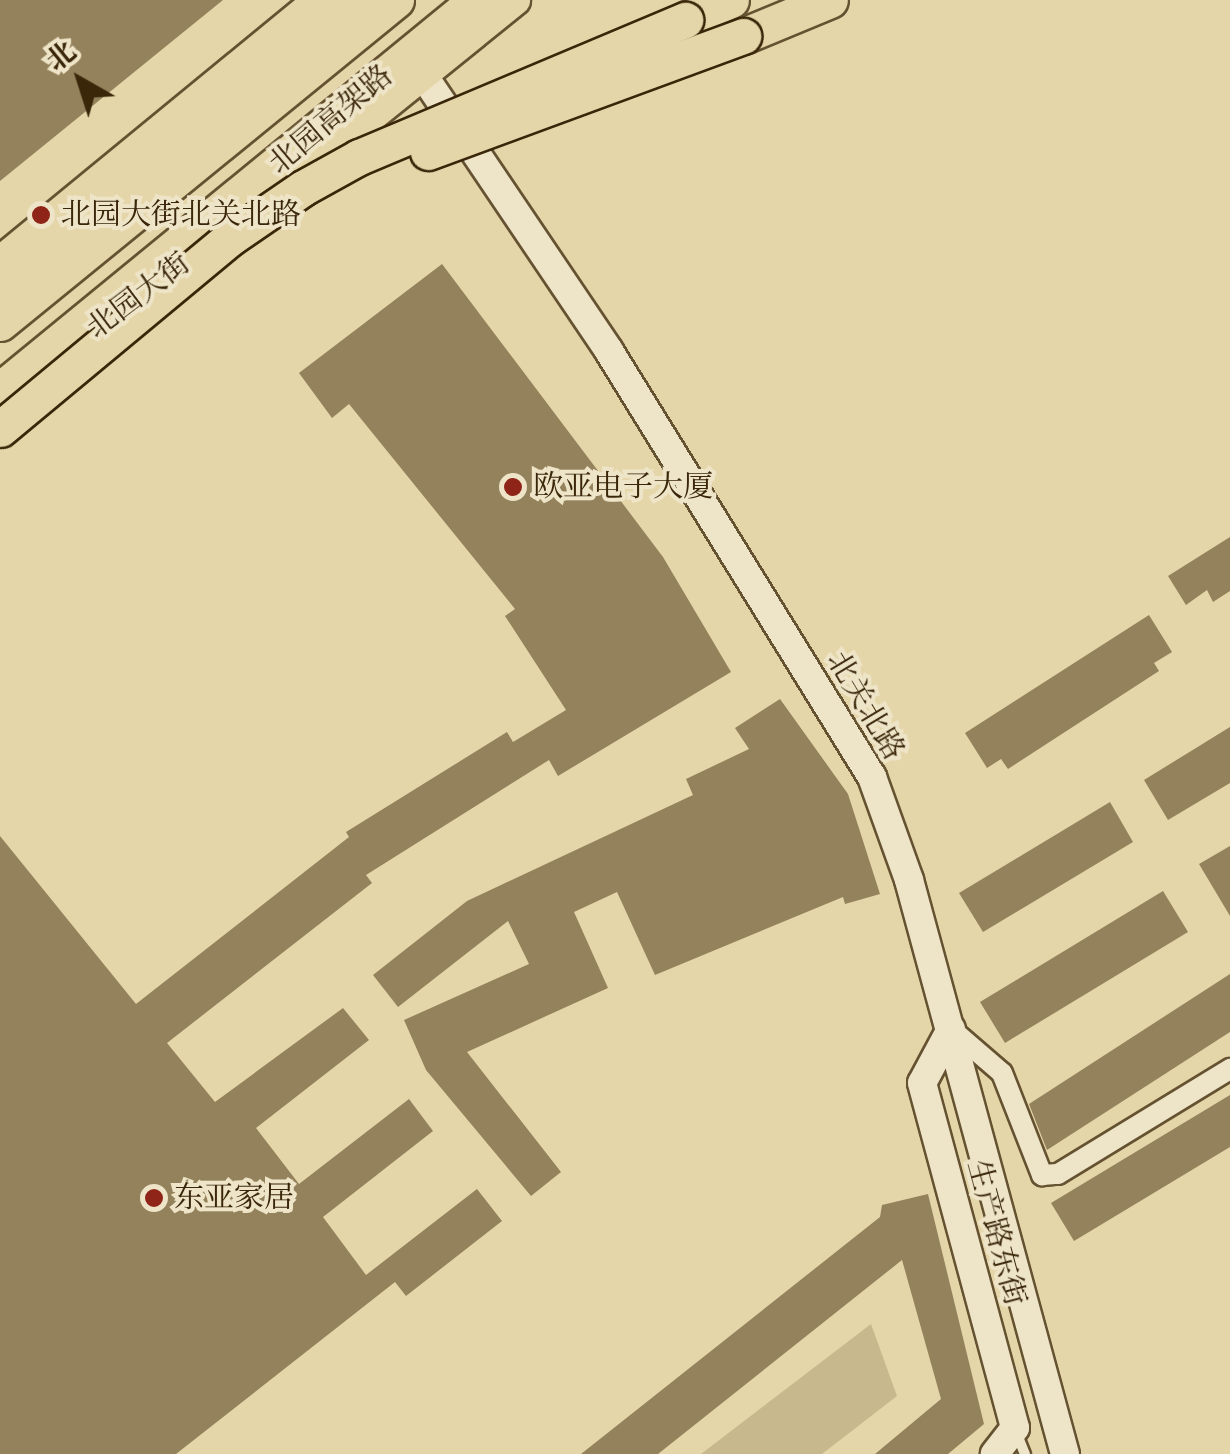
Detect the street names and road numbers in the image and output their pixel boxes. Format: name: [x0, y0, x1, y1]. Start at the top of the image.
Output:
street label: 北园高架路: [262, 58, 400, 182]
street label: 北园大街: [80, 246, 198, 346]
street label: 北关北路: [819, 645, 911, 767]
street label: 生产路东街: [959, 1156, 1033, 1310]

